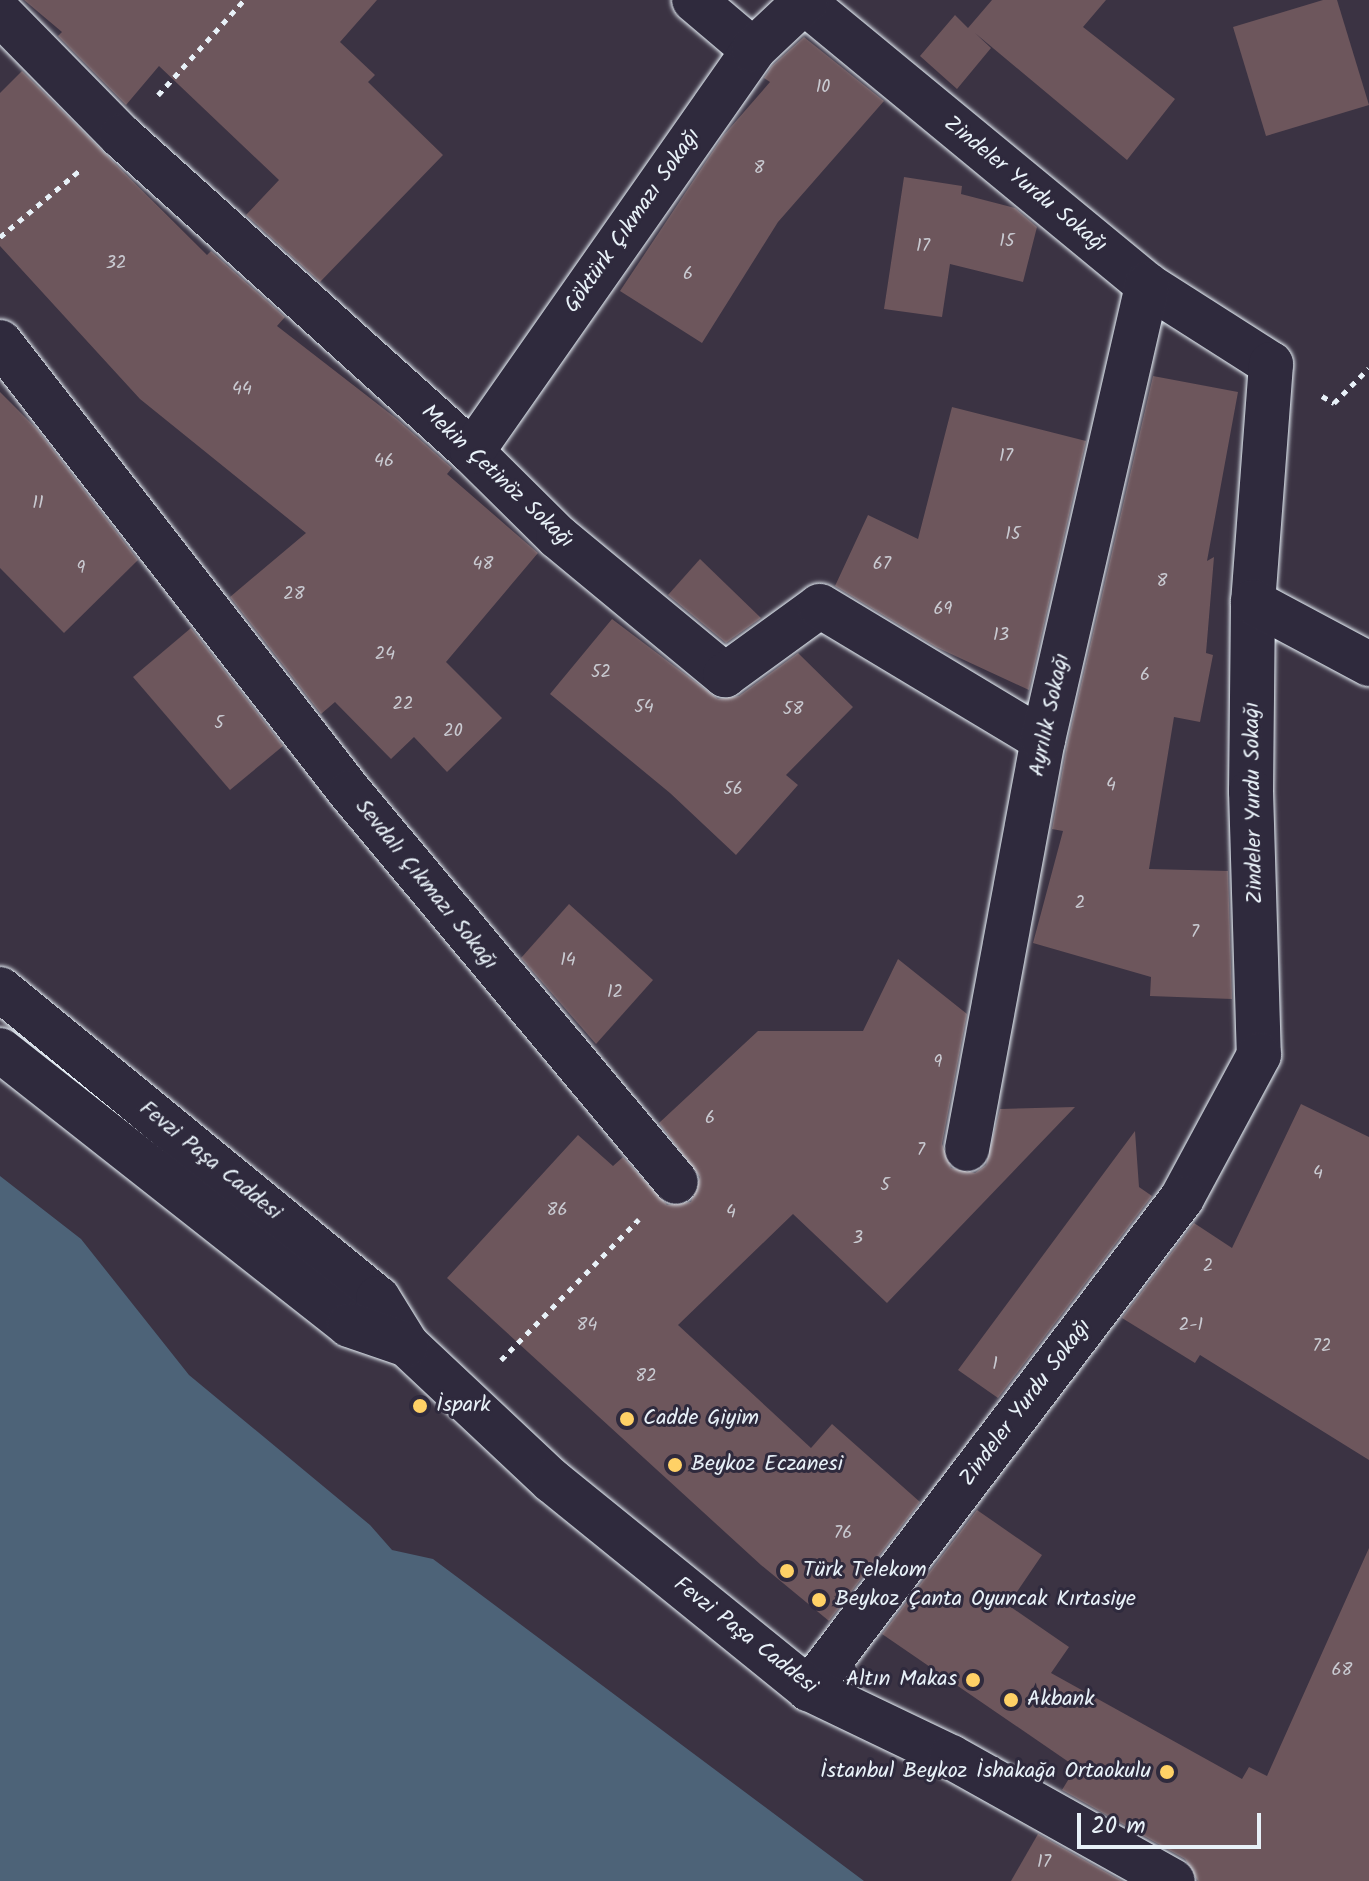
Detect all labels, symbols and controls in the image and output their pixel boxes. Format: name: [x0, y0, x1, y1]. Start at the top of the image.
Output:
house number: 10: [816, 77, 830, 99]
street label: Zindeler Yurdu Sokağı: [938, 111, 1112, 259]
street label: Göktürk Çıkmazı Sokağı: [559, 124, 707, 318]
house number: 8: [754, 158, 764, 180]
house number: 15: [999, 231, 1015, 253]
house number: 17: [916, 236, 930, 258]
house number: 32: [106, 253, 126, 275]
house number: 6: [683, 264, 693, 286]
house number: 44: [232, 379, 252, 401]
street label: Mekin Çetinöz Sokağı: [415, 400, 579, 554]
house number: 17: [999, 446, 1013, 468]
house number: 46: [374, 451, 394, 473]
house number: 11: [32, 493, 44, 515]
house number: 15: [1005, 524, 1021, 546]
house number: 48: [473, 554, 493, 576]
house number: 67: [873, 554, 891, 576]
house number: 9: [77, 558, 85, 580]
house number: 8: [1157, 571, 1167, 593]
house number: 28: [283, 584, 305, 606]
house number: 69: [934, 599, 952, 621]
house number: 13: [993, 625, 1009, 647]
house number: 24: [375, 644, 395, 666]
street label: Ayrılık Sokağı: [1024, 651, 1076, 779]
house number: 52: [591, 662, 611, 684]
house number: 6: [1140, 665, 1150, 687]
house number: 22: [393, 694, 413, 716]
house number: 54: [634, 697, 654, 719]
house number: 58: [783, 699, 803, 721]
street label: Zindeler Yurdu Sokağı: [1239, 702, 1269, 904]
house number: 5: [214, 713, 224, 735]
house number: 20: [443, 721, 463, 743]
house number: 4: [1106, 775, 1116, 797]
house number: 56: [723, 779, 743, 801]
street label: Sevdalı Çıkmazı Sokağı: [349, 794, 503, 976]
house number: 2: [1075, 893, 1085, 915]
house number: 7: [1191, 922, 1199, 944]
house number: 14: [560, 950, 576, 972]
house number: 12: [607, 982, 623, 1004]
house number: 9: [934, 1052, 942, 1074]
street label: Fevzi Paşa Caddesi: [134, 1096, 286, 1226]
house number: 6: [705, 1108, 715, 1130]
house number: 7: [917, 1140, 925, 1162]
house number: 4: [1313, 1163, 1323, 1185]
house number: 5: [880, 1175, 890, 1197]
house number: 86: [547, 1200, 567, 1222]
house number: 4: [726, 1202, 736, 1224]
house number: 3: [853, 1228, 863, 1250]
house number: 2: [1203, 1256, 1213, 1278]
street label: Zindeler Yurdu Sokağı: [955, 1314, 1097, 1492]
house number: 84: [577, 1315, 597, 1337]
house number: 2-1: [1179, 1315, 1203, 1337]
house number: 72: [1313, 1336, 1331, 1358]
house number: 1: [992, 1354, 998, 1376]
house number: 82: [635, 1366, 657, 1388]
place label: İspark: [436, 1393, 491, 1419]
marker: İspark: [411, 1397, 429, 1415]
place label: Cadde Giyim: [643, 1406, 759, 1432]
marker: Cadde Giyim: [618, 1410, 636, 1428]
place label: Beykoz Eczanesi: [691, 1452, 843, 1478]
marker: Beykoz Eczanesi: [666, 1456, 684, 1474]
house number: 76: [834, 1523, 852, 1545]
place label: Türk Telekom: [803, 1558, 926, 1584]
marker: Türk Telekom: [778, 1562, 796, 1580]
street label: Fevzi Paşa Caddesi: [668, 1572, 822, 1700]
place label: Beykoz Çanta Oyuncak Kırtasiye: [835, 1587, 1136, 1613]
marker: Beykoz Çanta Oyuncak Kırtasiye: [810, 1591, 828, 1609]
house number: 68: [1332, 1660, 1352, 1682]
place label: Altın Makas: [846, 1667, 957, 1693]
marker: Altın Makas: [964, 1671, 982, 1689]
place label: Akbank: [1027, 1687, 1095, 1713]
marker: Akbank: [1002, 1691, 1020, 1709]
place label: İstanbul Beykoz İshakağa Ortaokulu: [820, 1759, 1151, 1785]
marker: İstanbul Beykoz İshakağa Ortaokulu: [1158, 1763, 1176, 1781]
scale bar: [1081, 1797, 1265, 1847]
text: 20 m: [1091, 1807, 1146, 1846]
house number: 17: [1037, 1852, 1051, 1874]

